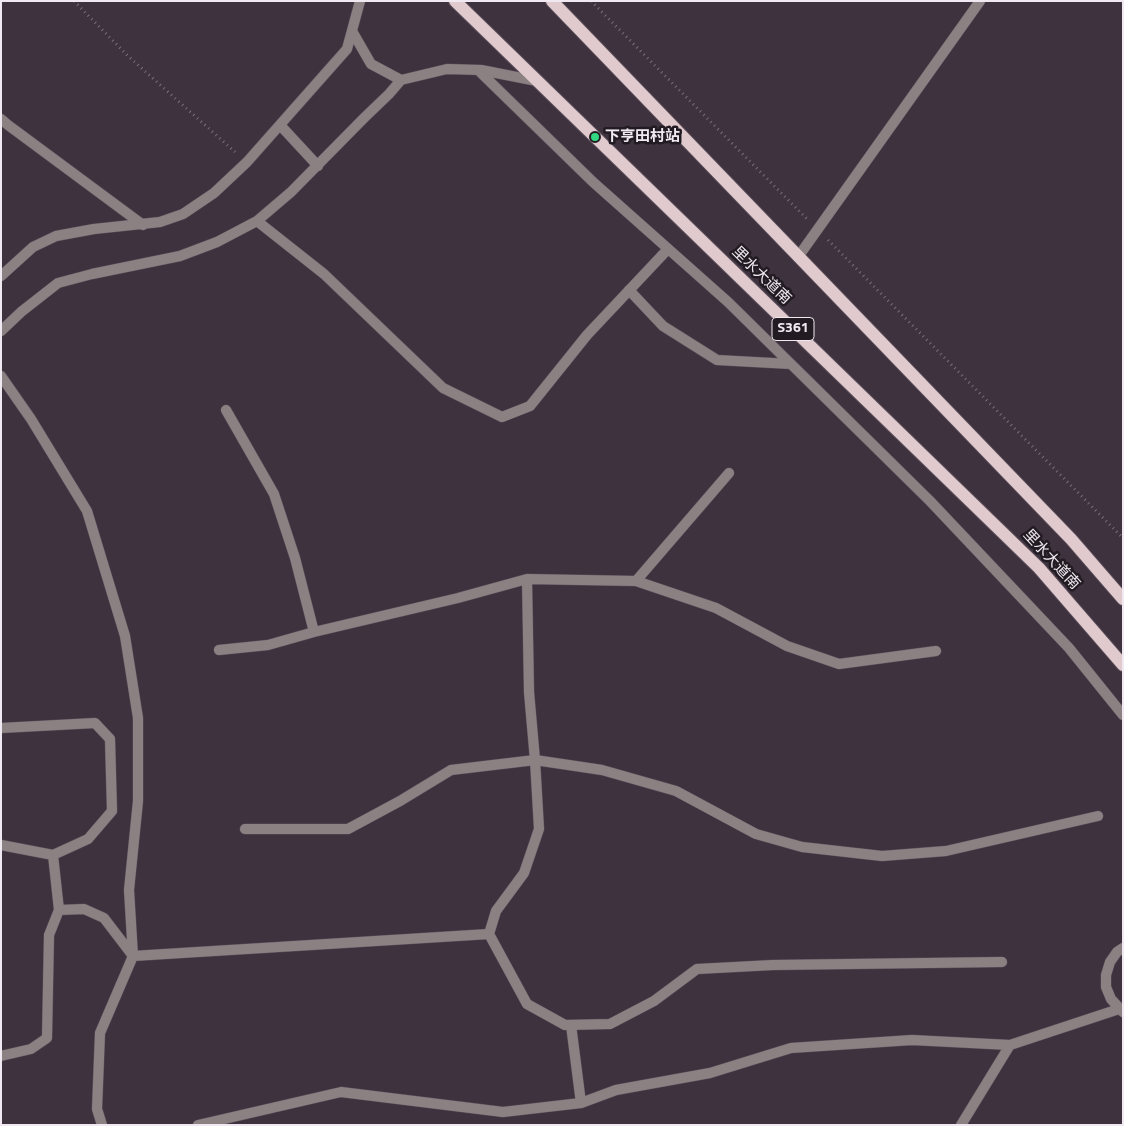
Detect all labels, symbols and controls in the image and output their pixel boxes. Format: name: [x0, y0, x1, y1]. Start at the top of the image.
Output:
place label: 下亨田村站: [605, 128, 680, 146]
marker: 下亨田村站: [589, 131, 601, 143]
street label: 里水大道南: [728, 243, 794, 309]
road number: S361: [772, 318, 814, 340]
street label: 里水大道南: [1019, 526, 1083, 594]

